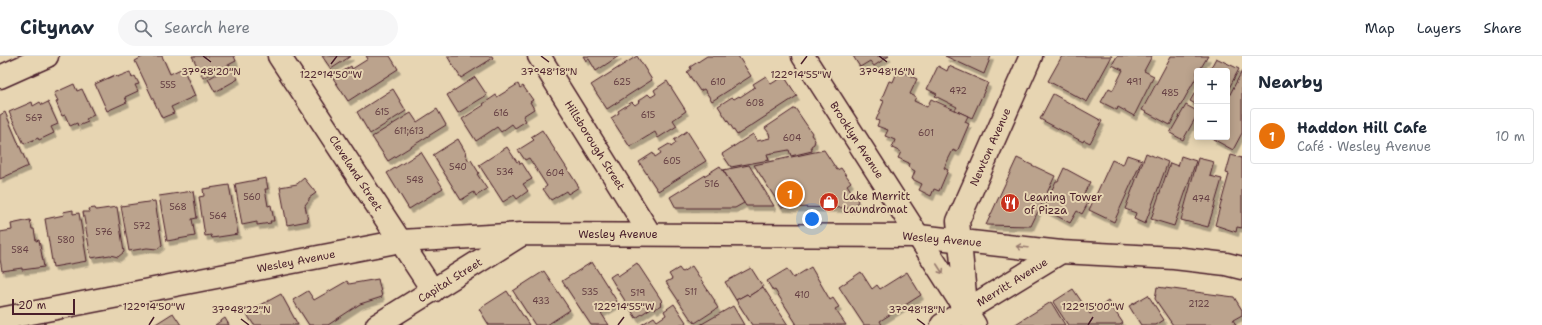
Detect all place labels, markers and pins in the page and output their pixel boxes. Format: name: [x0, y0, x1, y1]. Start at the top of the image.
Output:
pin: 1: [777, 179, 803, 209]
place label: Lake Merritt Laundromat: [843, 189, 910, 217]
place label: Leaning Tower of Pizza: [1024, 190, 1102, 218]
shop icon: Lake Merritt Laundromat: [818, 191, 840, 213]
restaurant icon: Leaning Tower of Pizza: [999, 192, 1021, 214]

